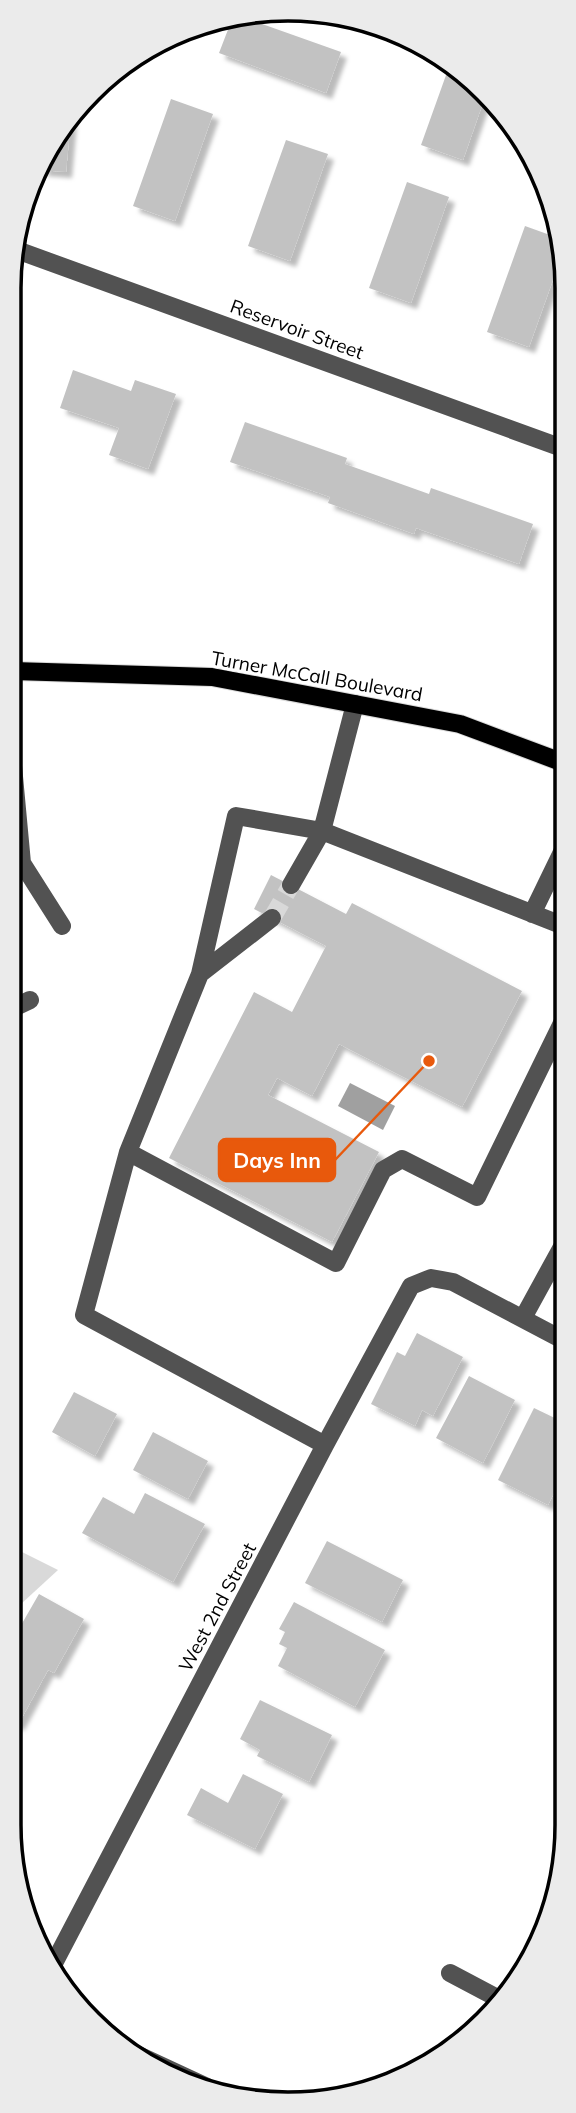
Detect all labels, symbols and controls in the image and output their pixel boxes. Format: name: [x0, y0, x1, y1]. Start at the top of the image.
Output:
street label: Reservoir Street: [227, 294, 367, 364]
street label: Turner McCall Boulevard: [210, 646, 424, 706]
callout: Days Inn: [219, 1139, 335, 1181]
text: Days Inn: [233, 1147, 321, 1173]
street label: West 2nd Street: [173, 1538, 261, 1676]

